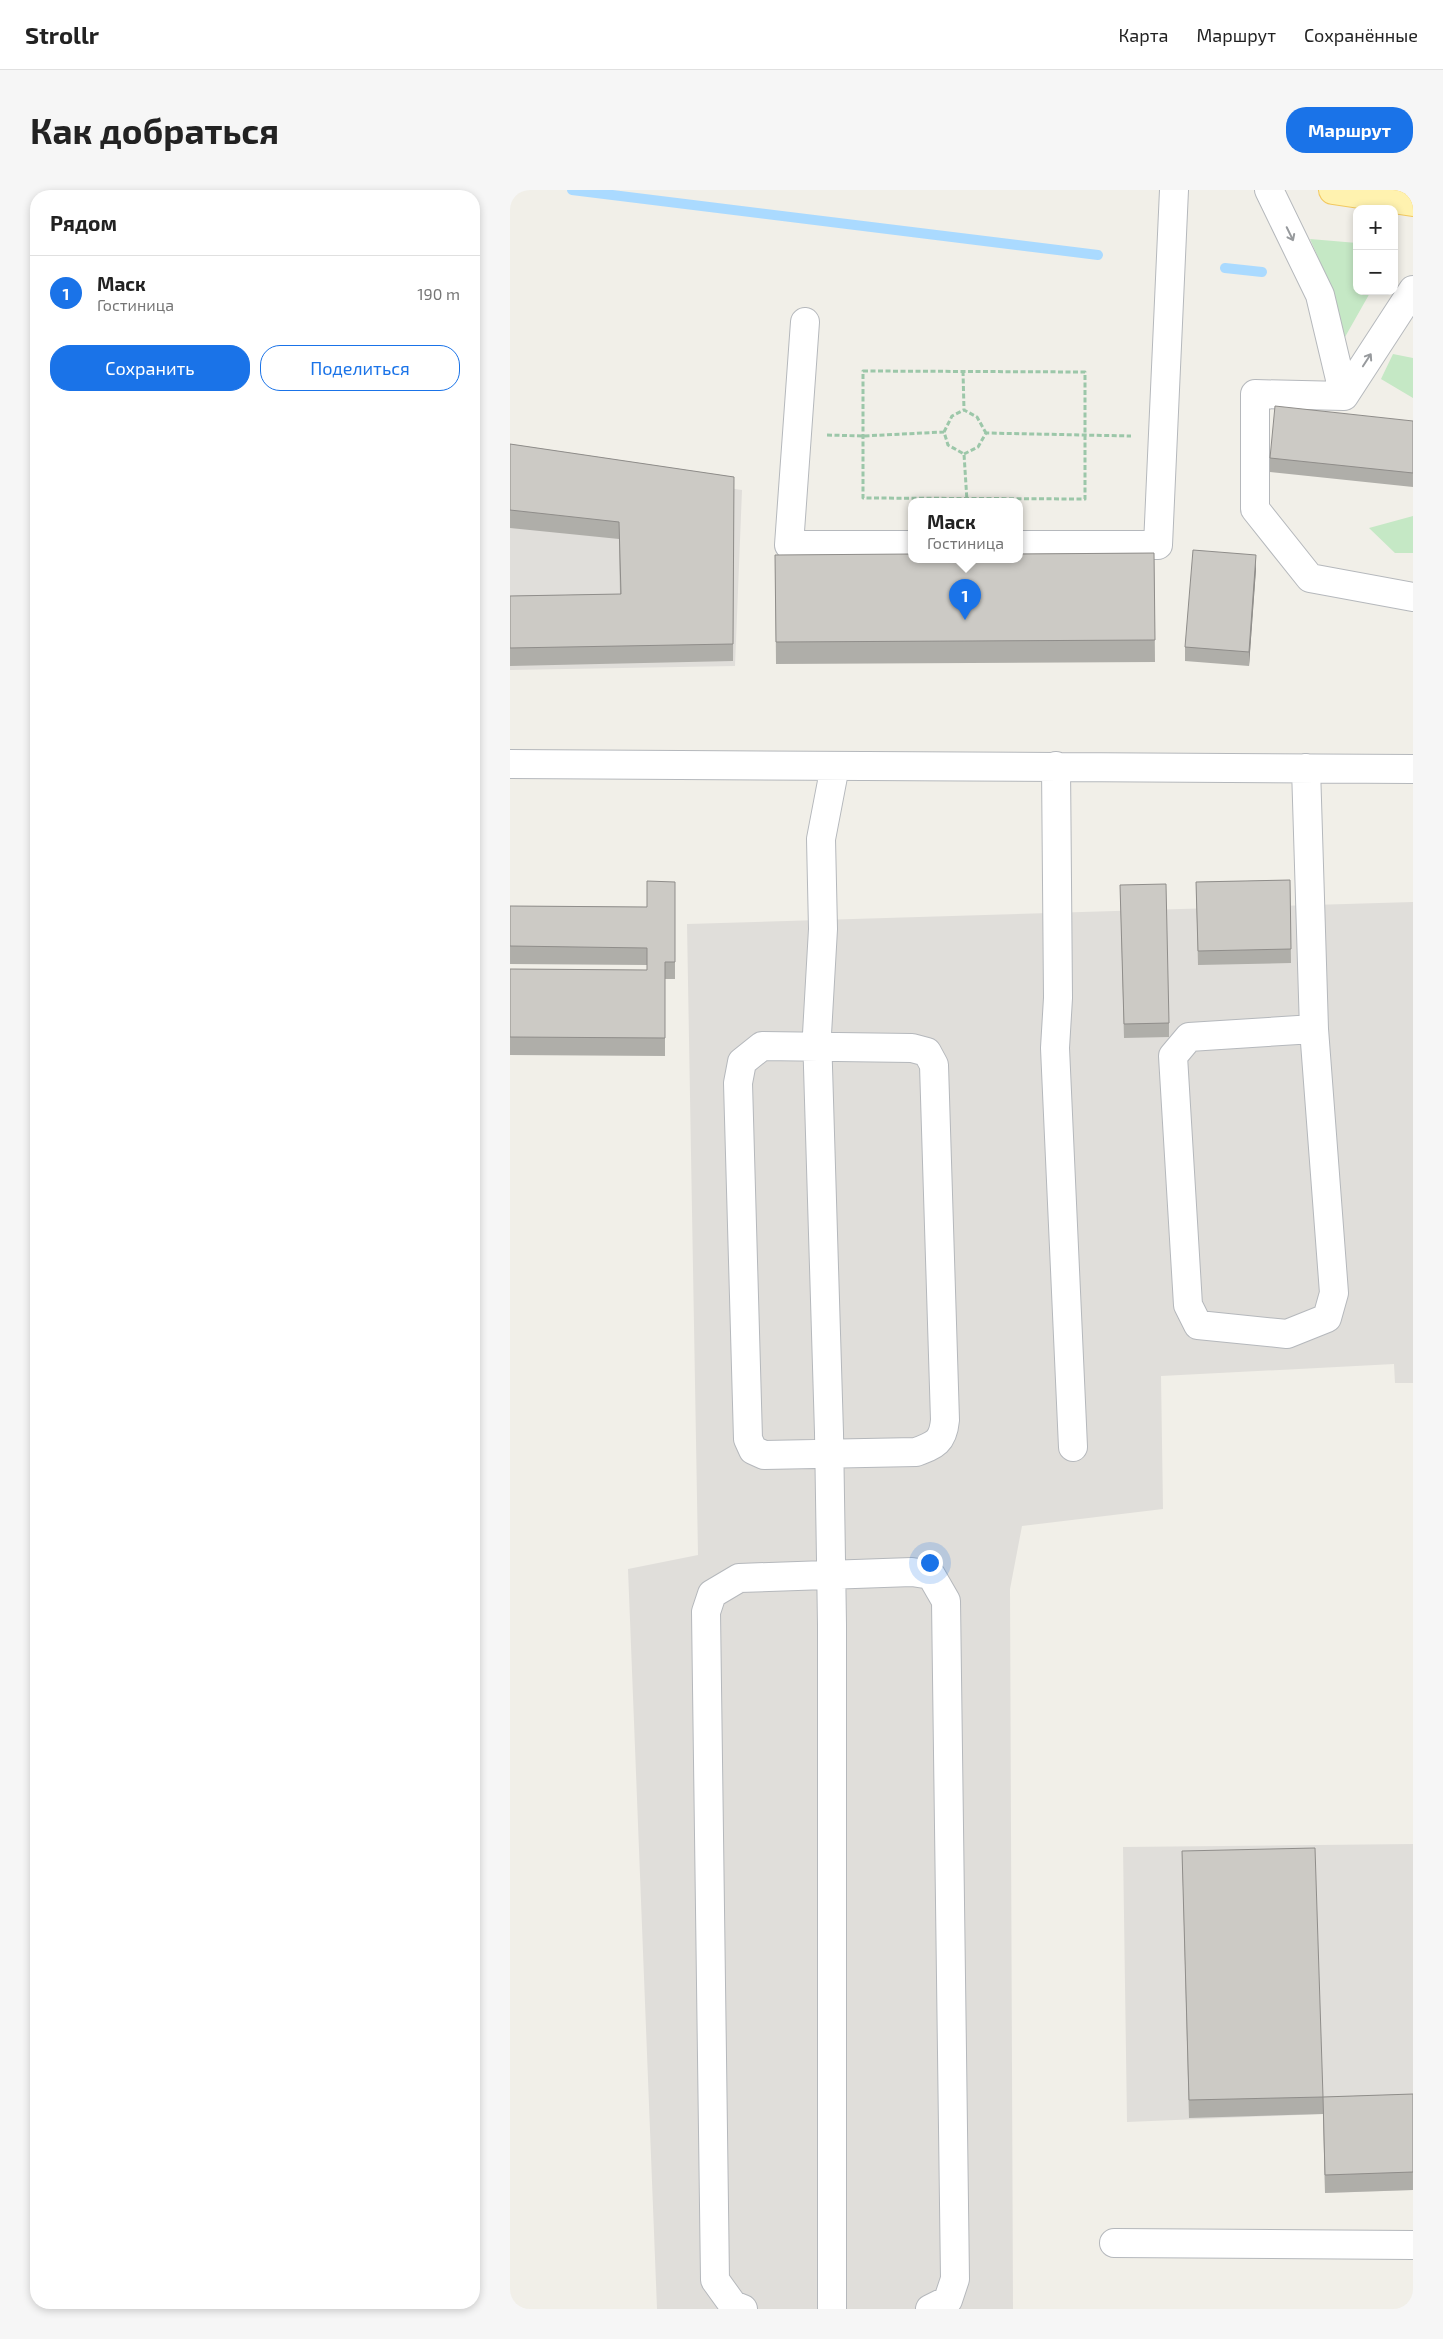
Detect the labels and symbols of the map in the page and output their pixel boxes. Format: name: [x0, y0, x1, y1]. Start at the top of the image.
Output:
one-way arrow: [1286, 226, 1295, 241]
one-way arrow: [1363, 353, 1373, 367]
pin: 1: [949, 579, 981, 620]
your location: [917, 1550, 943, 1576]

